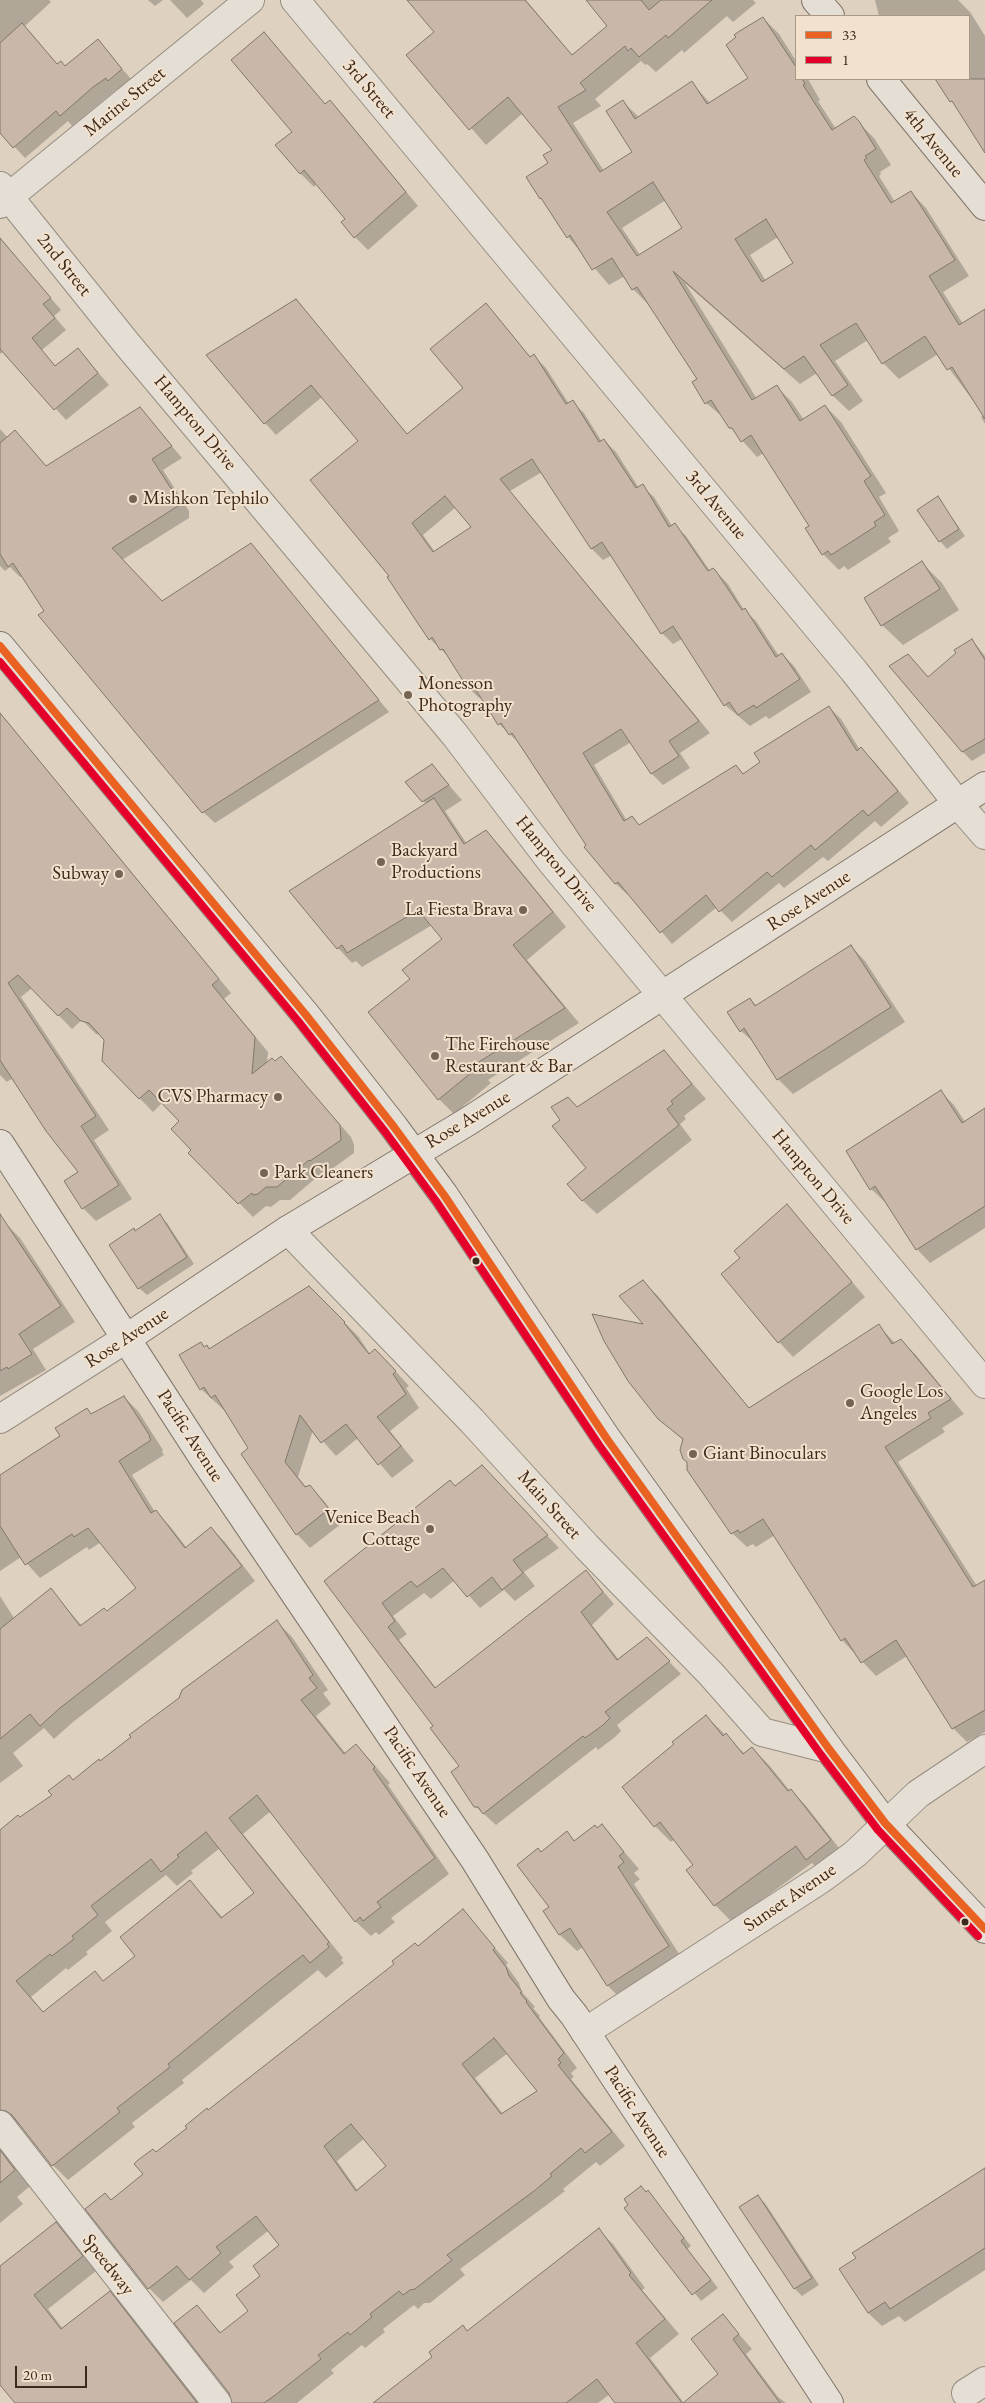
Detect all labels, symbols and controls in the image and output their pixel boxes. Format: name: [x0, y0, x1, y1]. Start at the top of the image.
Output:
legend: [795, 15, 970, 80]
text: 33: [842, 25, 856, 44]
text: 1: [842, 50, 849, 69]
street label: 3rd Street: [338, 55, 400, 123]
street label: Marine Street: [80, 62, 170, 142]
street label: 4th Avenue: [898, 103, 968, 183]
street label: 2nd Street: [32, 229, 96, 301]
street label: Hampton Drive: [149, 371, 241, 475]
street label: 3rd Avenue: [680, 466, 752, 544]
place label: Mishkon Tephilo: [143, 488, 269, 510]
marker: Mishkon Tephilo: [127, 493, 139, 505]
place label: Monesson Photography: [418, 673, 512, 717]
marker: Monesson Photography: [402, 689, 414, 701]
street label: Hampton Drive: [510, 811, 602, 917]
place label: Backyard Productions: [391, 840, 481, 884]
marker: Backyard Productions: [375, 856, 387, 868]
place label: Subway: [52, 863, 109, 885]
street label: Rose Avenue: [763, 866, 855, 936]
marker: Subway: [113, 868, 125, 880]
place label: La Fiesta Brava: [405, 899, 513, 921]
marker: La Fiesta Brava: [517, 904, 529, 916]
place label: The Firehouse Restaurant & Bar: [445, 1034, 573, 1078]
marker: The Firehouse Restaurant & Bar: [429, 1050, 441, 1062]
place label: CVS Pharmacy: [157, 1086, 268, 1108]
street label: Rose Avenue: [421, 1086, 515, 1154]
marker: CVS Pharmacy: [272, 1091, 284, 1103]
street label: Hampton Drive: [767, 1125, 859, 1229]
place label: Park Cleaners: [274, 1162, 373, 1184]
marker: Park Cleaners: [258, 1167, 270, 1179]
unlabelled marker: [471, 1256, 481, 1266]
street label: Rose Avenue: [81, 1303, 173, 1373]
place label: Google Los Angeles: [860, 1381, 943, 1425]
street label: Pacific Avenue: [152, 1386, 228, 1486]
marker: Google Los Angeles: [844, 1397, 856, 1409]
place label: Giant Binoculars: [703, 1443, 826, 1465]
marker: Giant Binoculars: [687, 1448, 699, 1460]
street label: Main Street: [512, 1466, 586, 1544]
place label: Venice Beach Cottage: [325, 1507, 420, 1551]
marker: Venice Beach Cottage: [424, 1523, 436, 1535]
street label: Pacific Avenue: [378, 1722, 456, 1822]
street label: Sunset Avenue: [739, 1859, 841, 1937]
unlabelled marker: [960, 1917, 970, 1927]
street label: Pacific Avenue: [599, 2062, 675, 2162]
street label: Speedway: [77, 2230, 139, 2300]
scale bar: [18, 2356, 90, 2388]
text: 20 m: [23, 2365, 52, 2384]

